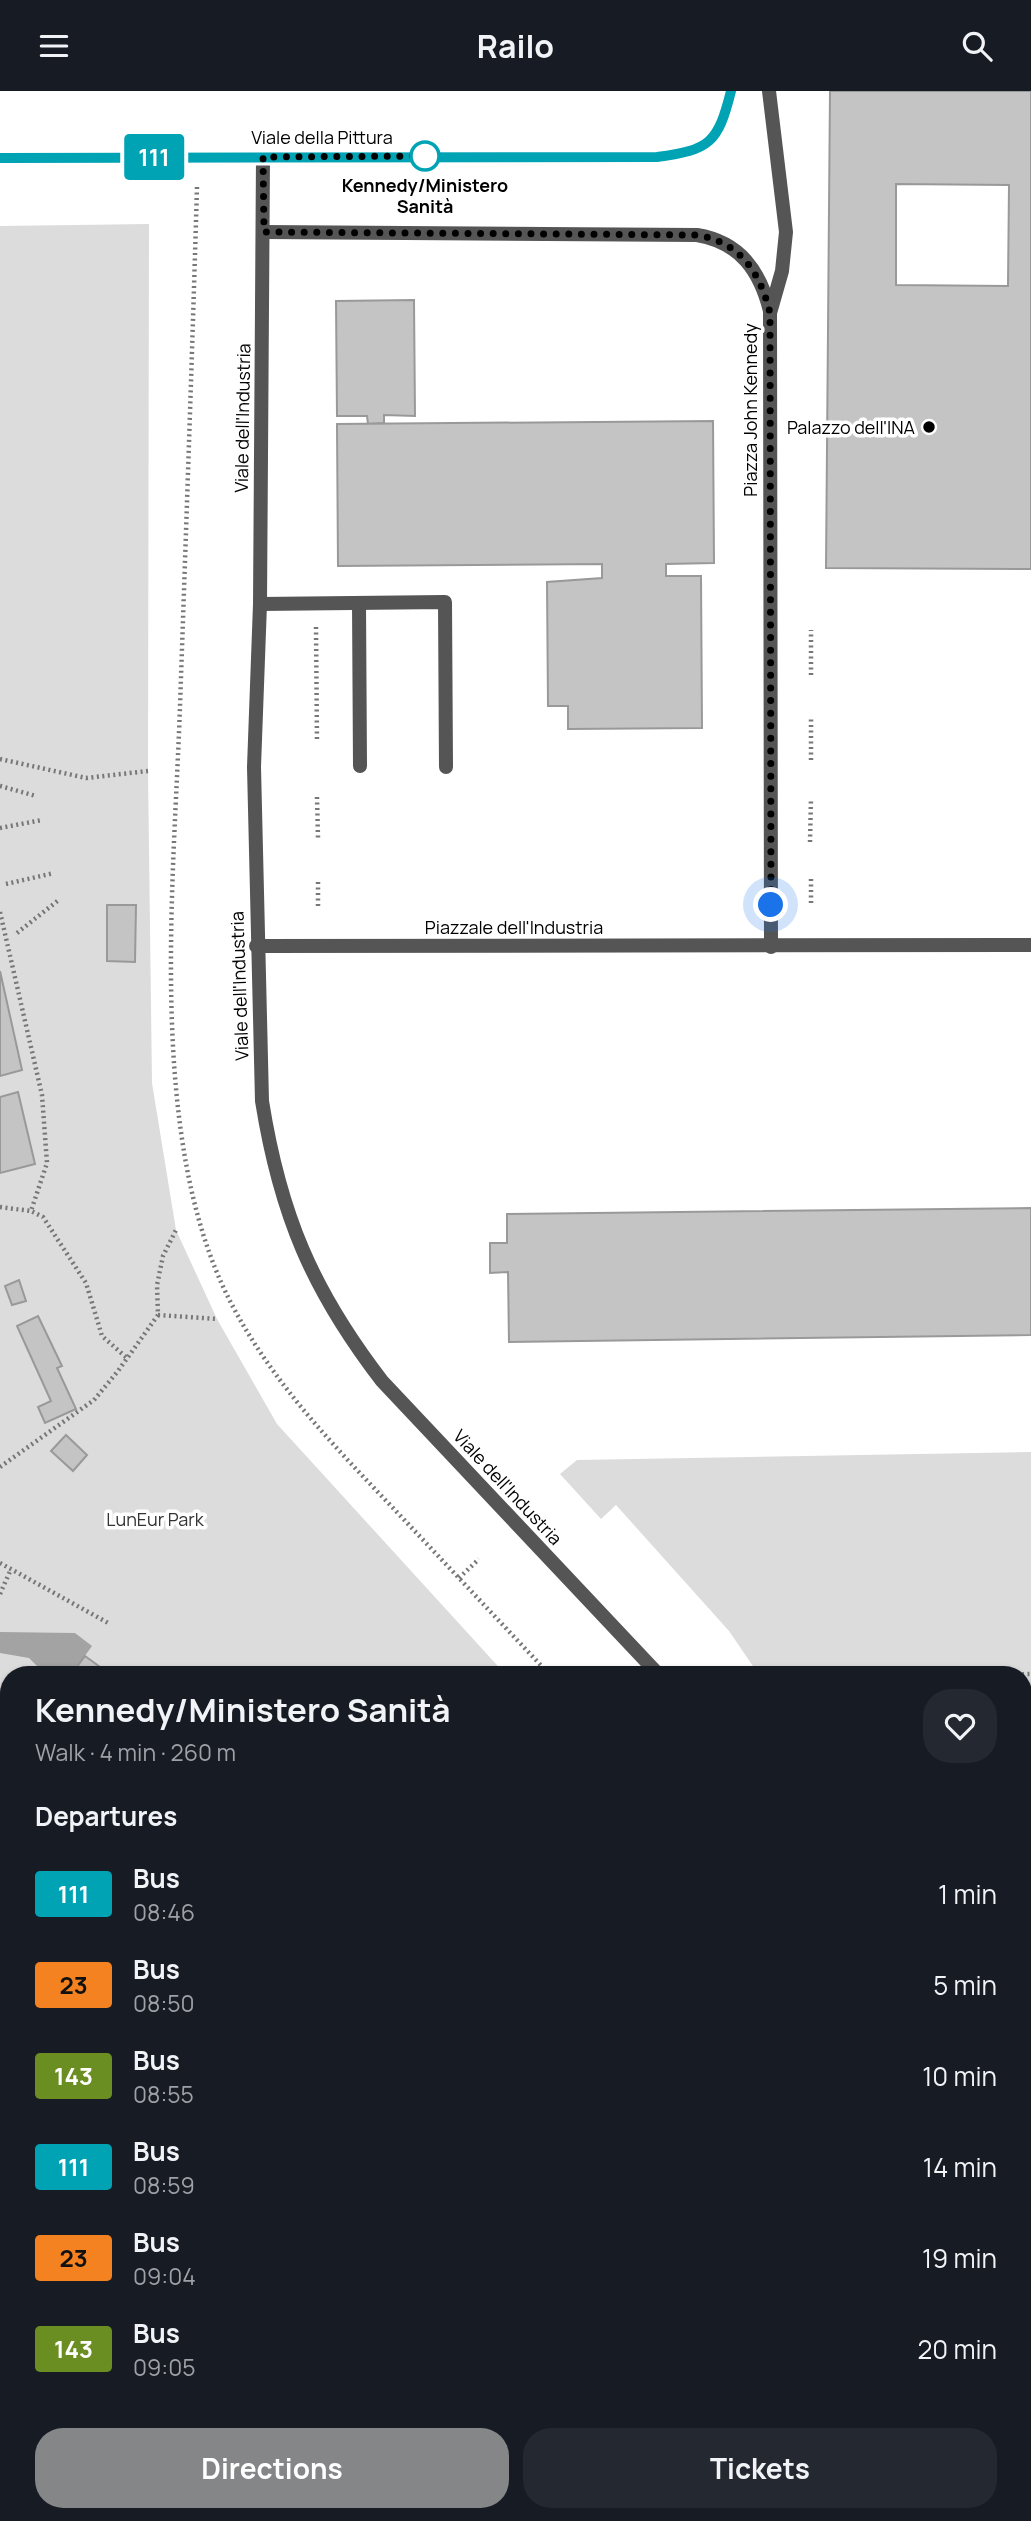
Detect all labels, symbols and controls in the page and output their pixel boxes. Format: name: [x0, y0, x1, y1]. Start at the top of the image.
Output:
text: Railo: [477, 24, 554, 68]
icon: menu: [35, 27, 73, 65]
icon: search: [958, 27, 996, 65]
street label: Viale della Pittura: [251, 125, 393, 149]
line badge: 111: [114, 134, 194, 180]
text: 111: [138, 140, 170, 173]
marker: Kennedy/Ministero Sanità: [410, 141, 440, 171]
place label: Kennedy/Ministero Sanità: [342, 173, 508, 218]
street label: Piazza John Kennedy: [738, 323, 762, 497]
street label: Viale dell'Industria: [229, 343, 255, 493]
place label: Palazzo dell'INA: [787, 415, 916, 439]
marker: Palazzo dell'INA: [921, 419, 937, 435]
your location: [753, 887, 788, 922]
street label: Viale dell'Industria: [224, 911, 254, 1061]
street label: Piazzale dell'Industria: [425, 915, 603, 939]
street label: Viale dell'Industria: [448, 1424, 568, 1550]
park label: LunEur Park: [106, 1507, 205, 1531]
text: Kennedy/Ministero Sanità: [35, 1687, 451, 1732]
button: heart: [923, 1689, 997, 1763]
text: Walk · 4 min · 260 m: [35, 1736, 236, 1768]
text: Departures: [35, 1798, 177, 1834]
text: Bus: [133, 1860, 180, 1896]
text: 1 min: [938, 1876, 997, 1912]
text: 111: [58, 1877, 89, 1910]
text: 08:46: [133, 1896, 195, 1928]
text: Bus: [133, 1951, 180, 1987]
text: 5 min: [933, 1967, 997, 2003]
text: 23: [59, 1968, 88, 2001]
text: 08:50: [133, 1987, 195, 2019]
text: Bus: [133, 2042, 180, 2078]
text: 10 min: [922, 2058, 997, 2094]
text: 143: [54, 2059, 93, 2092]
text: 08:55: [133, 2078, 194, 2110]
text: Bus: [133, 2133, 180, 2169]
text: 14 min: [923, 2149, 997, 2185]
text: 111: [58, 2150, 89, 2183]
text: 08:59: [133, 2169, 195, 2201]
text: Bus: [133, 2224, 180, 2260]
text: 19 min: [922, 2240, 997, 2276]
text: 23: [59, 2241, 88, 2274]
text: 09:04: [133, 2260, 196, 2292]
text: Bus: [133, 2315, 180, 2351]
text: 20 min: [918, 2331, 997, 2367]
text: 143: [54, 2332, 93, 2365]
text: 09:05: [133, 2351, 196, 2383]
button: Directions: [35, 2428, 509, 2508]
button: Tickets: [523, 2428, 997, 2508]

